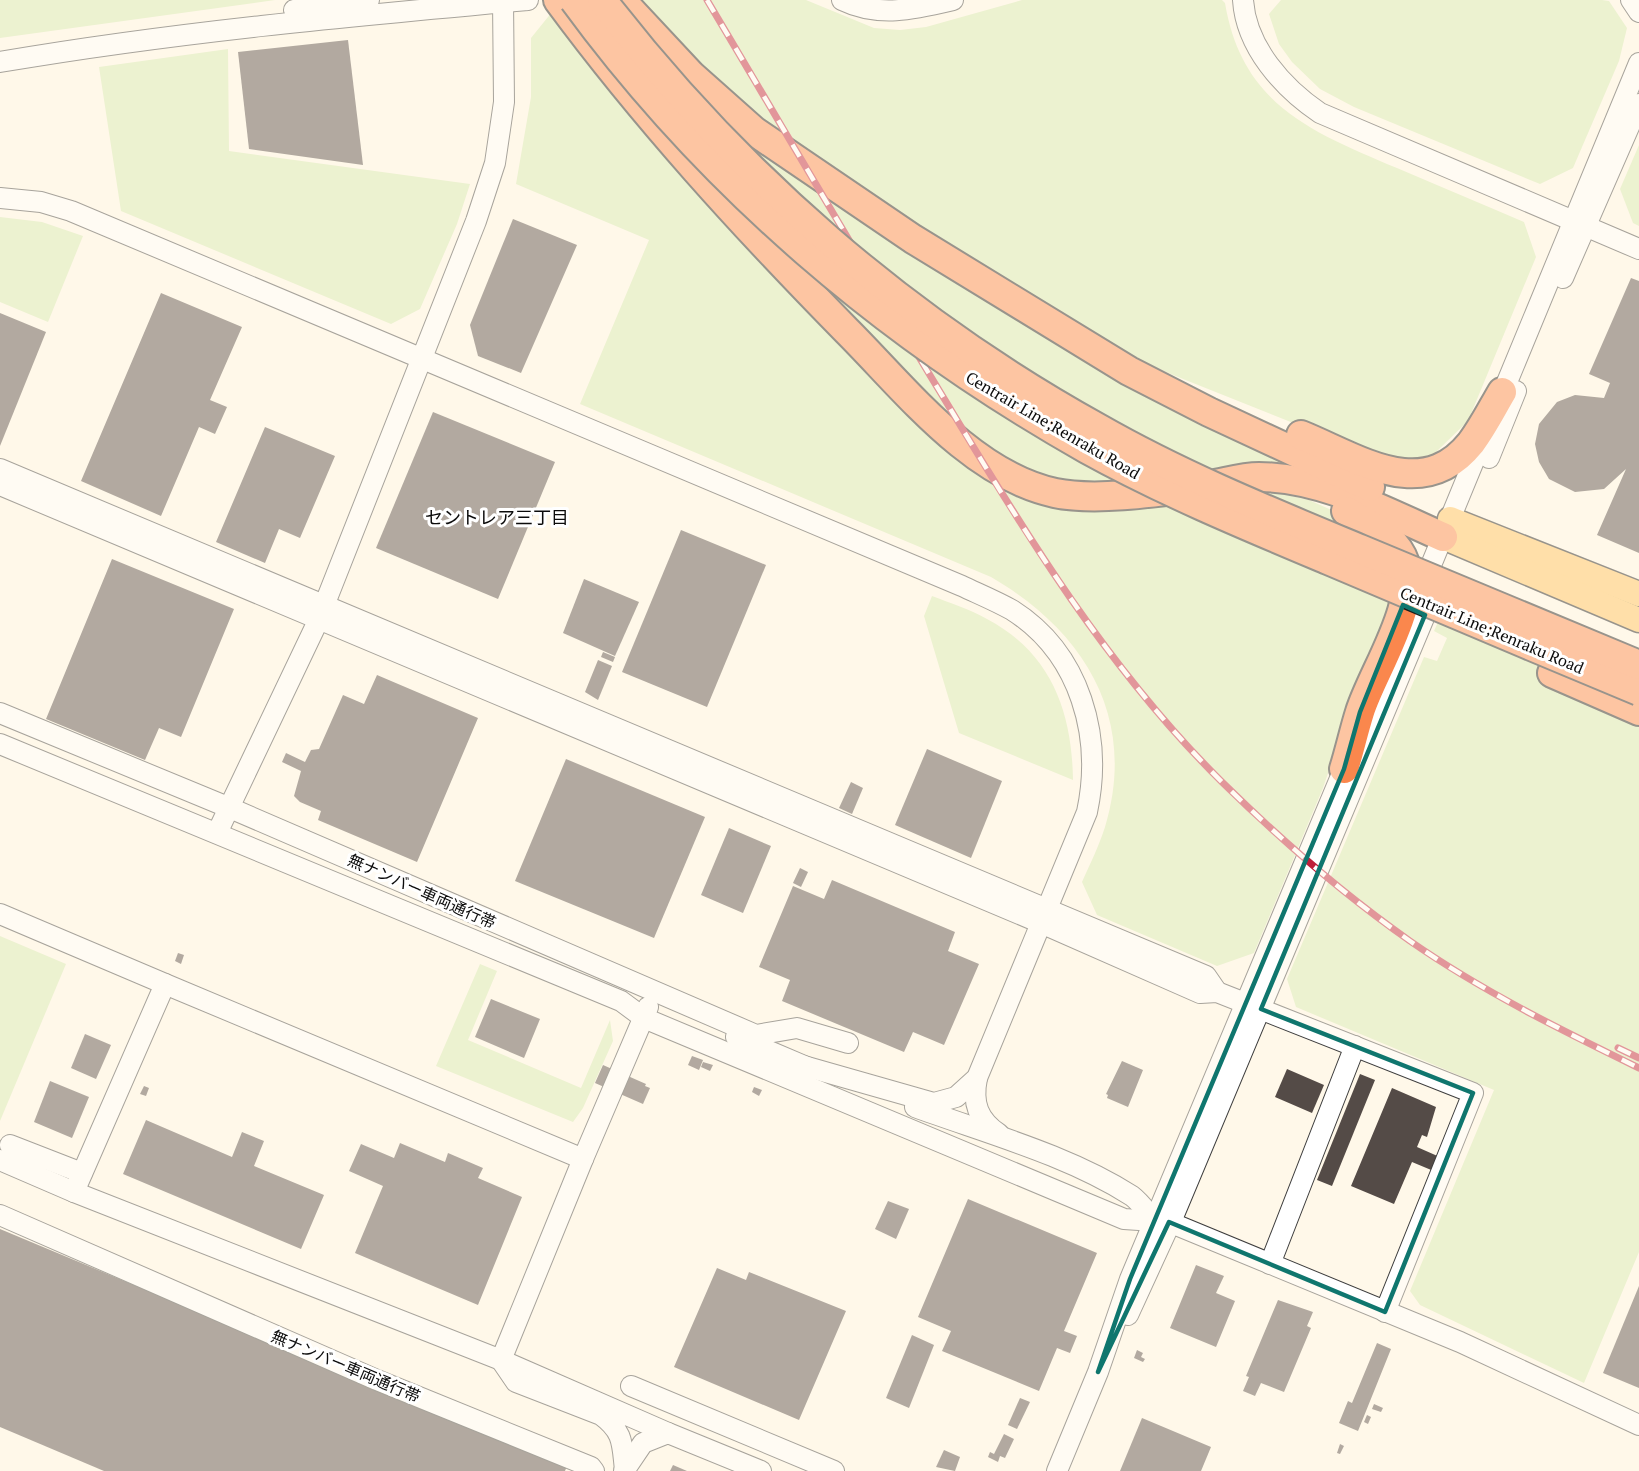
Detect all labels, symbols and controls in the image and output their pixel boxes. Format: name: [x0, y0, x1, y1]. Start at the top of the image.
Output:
street label: Centrair Line;Renraku Road: [962, 366, 1144, 484]
district label: セントレア三丁目: [425, 505, 569, 529]
street label: Centrair Line;Renraku Road: [1397, 581, 1587, 679]
street label: 無ナンバー車両通行帯: [344, 848, 500, 934]
street label: 無ナンバー車両通行帯: [268, 1325, 424, 1407]

